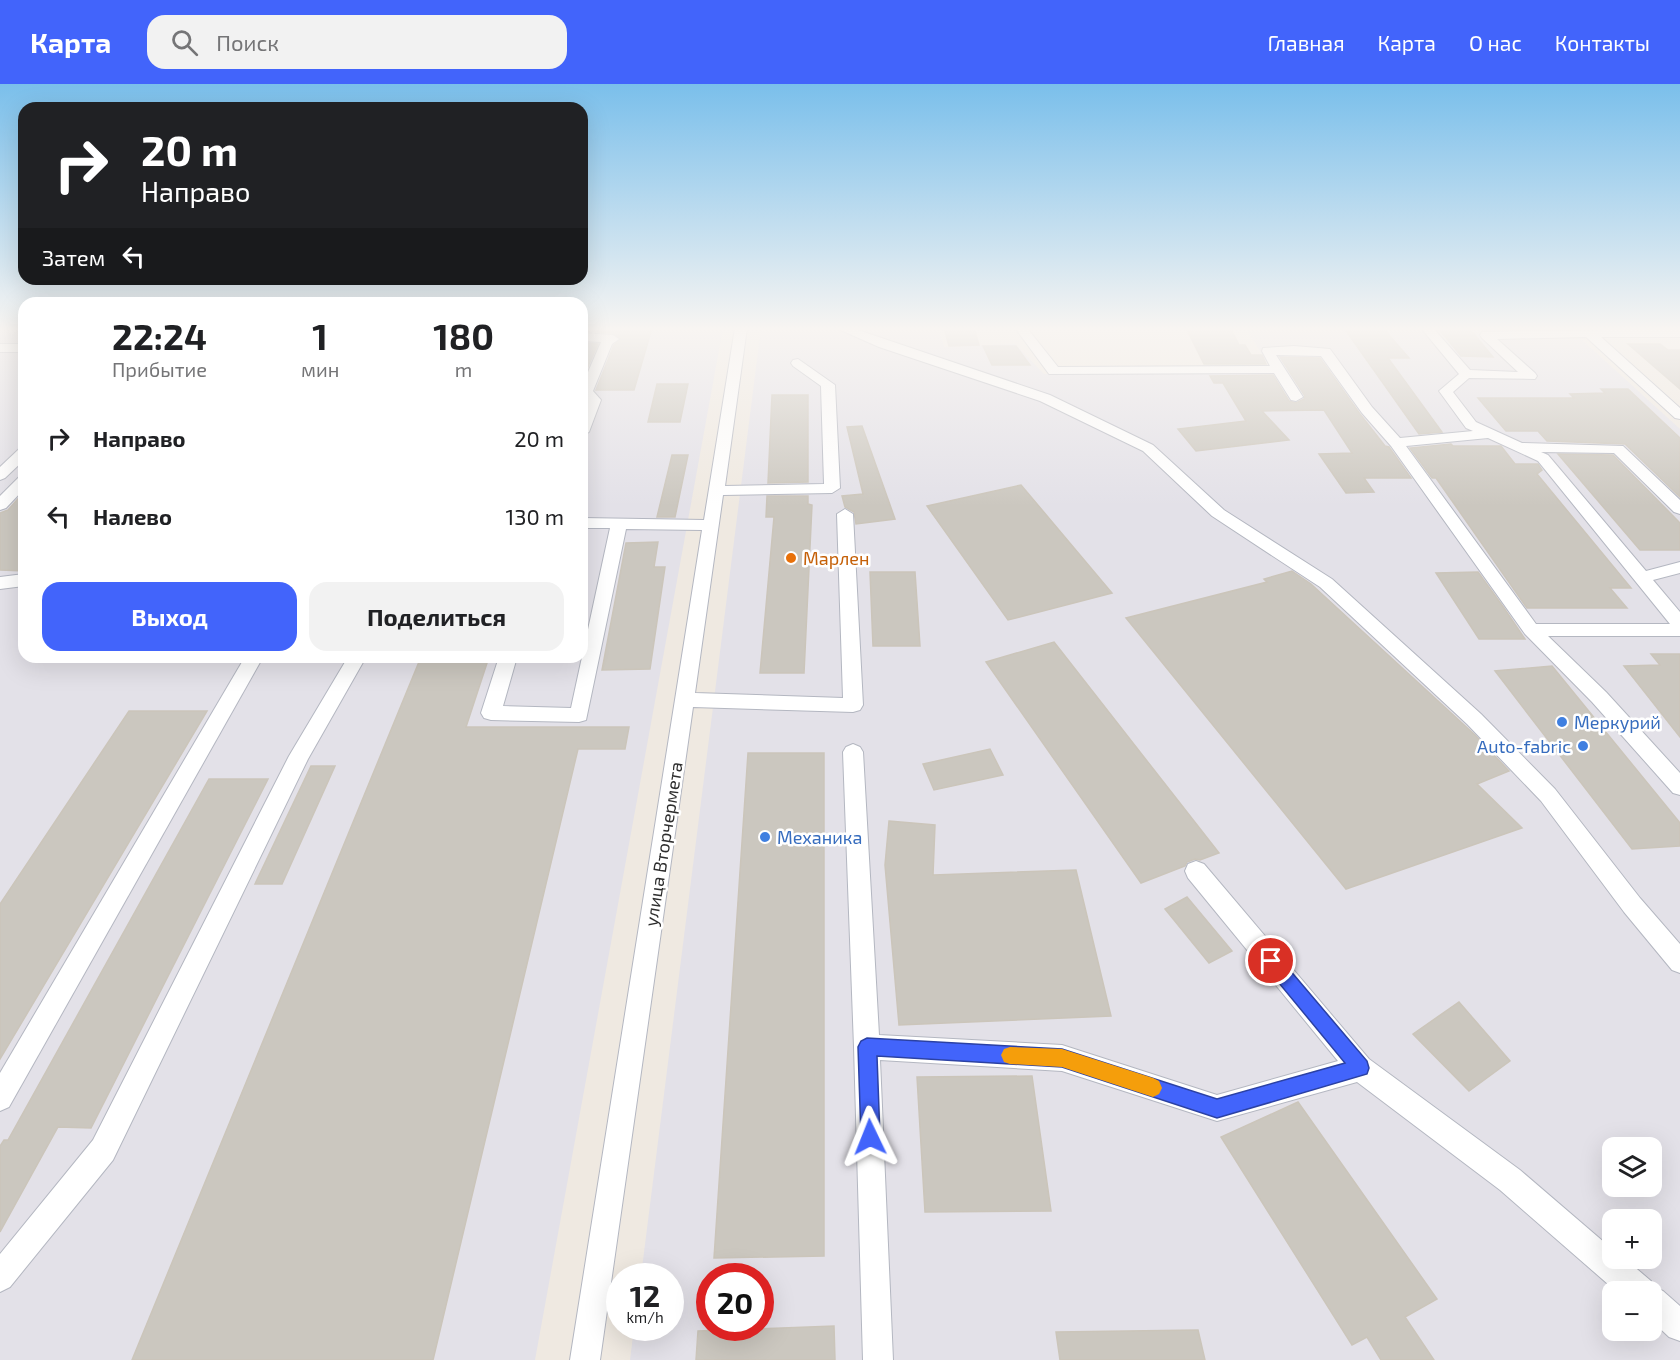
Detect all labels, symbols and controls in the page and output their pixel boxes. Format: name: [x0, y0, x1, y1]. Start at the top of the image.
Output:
search box: [147, 15, 567, 69]
text: Карта: [30, 25, 111, 59]
icon: search: [168, 26, 201, 59]
text: Поиск: [216, 29, 279, 55]
text: Главная: [1268, 30, 1345, 55]
text: Карта: [1378, 30, 1436, 55]
text: О нас: [1469, 30, 1522, 55]
text: Контакты: [1555, 30, 1650, 55]
text: 20 m: [141, 124, 238, 174]
icon: right: [42, 126, 120, 204]
text: Направо: [141, 175, 250, 207]
icon: left: [117, 240, 150, 273]
text: Затем: [42, 244, 105, 270]
text: 22:24: [112, 314, 207, 357]
text: 1: [312, 314, 328, 357]
text: 180: [433, 314, 494, 357]
text: Прибытие: [112, 357, 207, 381]
text: мин: [301, 357, 339, 381]
text: m: [455, 357, 472, 381]
icon: right: [42, 422, 75, 455]
text: Направо: [93, 425, 186, 451]
text: 20 m: [514, 425, 564, 451]
icon: left: [42, 500, 75, 533]
text: Налево: [93, 503, 172, 529]
text: 130 m: [506, 503, 564, 529]
place label: Марлен: [803, 547, 870, 569]
marker: Марлен: [784, 551, 798, 565]
button: Выход: [42, 582, 297, 651]
button: Поделиться: [309, 582, 564, 651]
place label: Меркурий: [1574, 711, 1661, 733]
marker: Меркурий: [1555, 715, 1569, 729]
place label: Auto-fabric: [1477, 735, 1571, 757]
marker: Auto-fabric: [1576, 739, 1590, 753]
street label: улица Вторчермета: [639, 760, 687, 928]
place label: Механика: [777, 826, 862, 848]
marker: Механика: [758, 830, 772, 844]
pin: [1245, 935, 1296, 986]
icon: arrive: [1254, 944, 1287, 977]
position arrow: [838, 1105, 902, 1169]
map controls: [1602, 1137, 1662, 1341]
button: layers: [1602, 1137, 1662, 1197]
button: +: [1602, 1209, 1662, 1269]
speed limit sign: 20: [696, 1263, 774, 1341]
text: 12: [630, 1277, 660, 1313]
button: −: [1602, 1281, 1662, 1341]
text: km/h: [626, 1308, 664, 1326]

